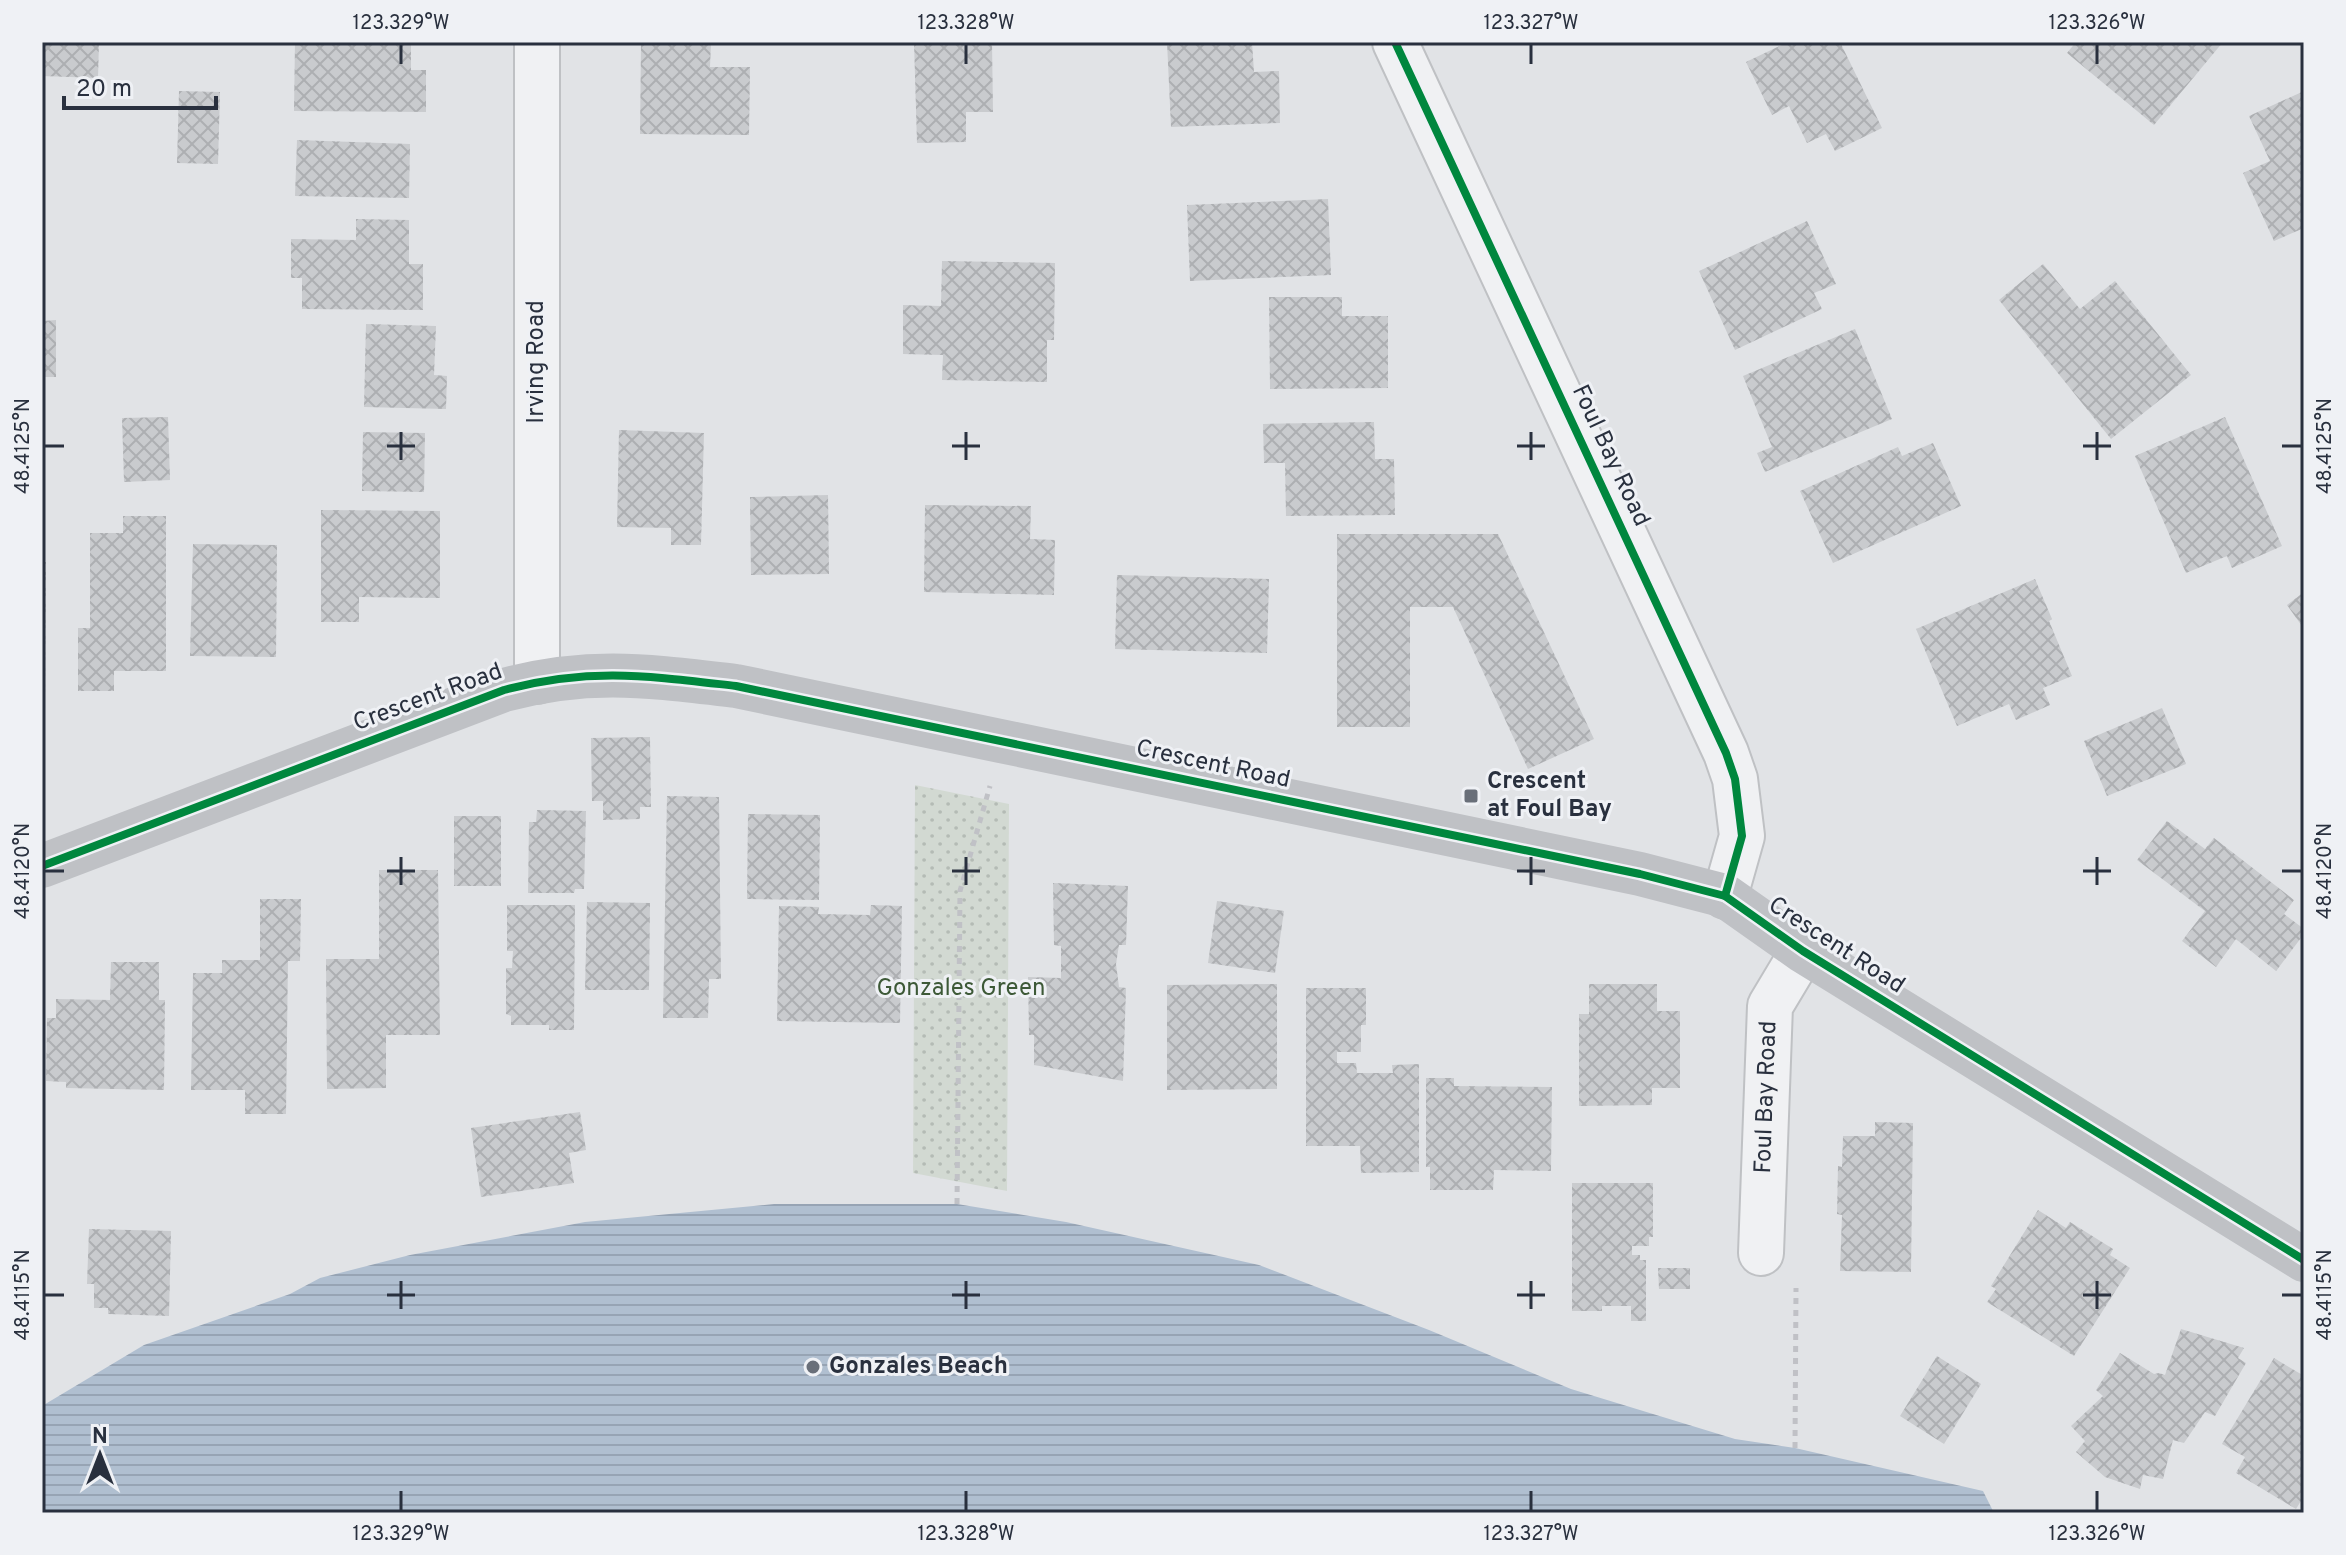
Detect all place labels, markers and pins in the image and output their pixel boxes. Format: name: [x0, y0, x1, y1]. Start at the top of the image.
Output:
place label: Crescent at Foul Bay: [1487, 767, 1612, 825]
marker: Crescent at Foul Bay: [1462, 787, 1480, 805]
place label: Gonzales Beach: [829, 1352, 1008, 1382]
marker: Gonzales Beach: [804, 1358, 822, 1376]

